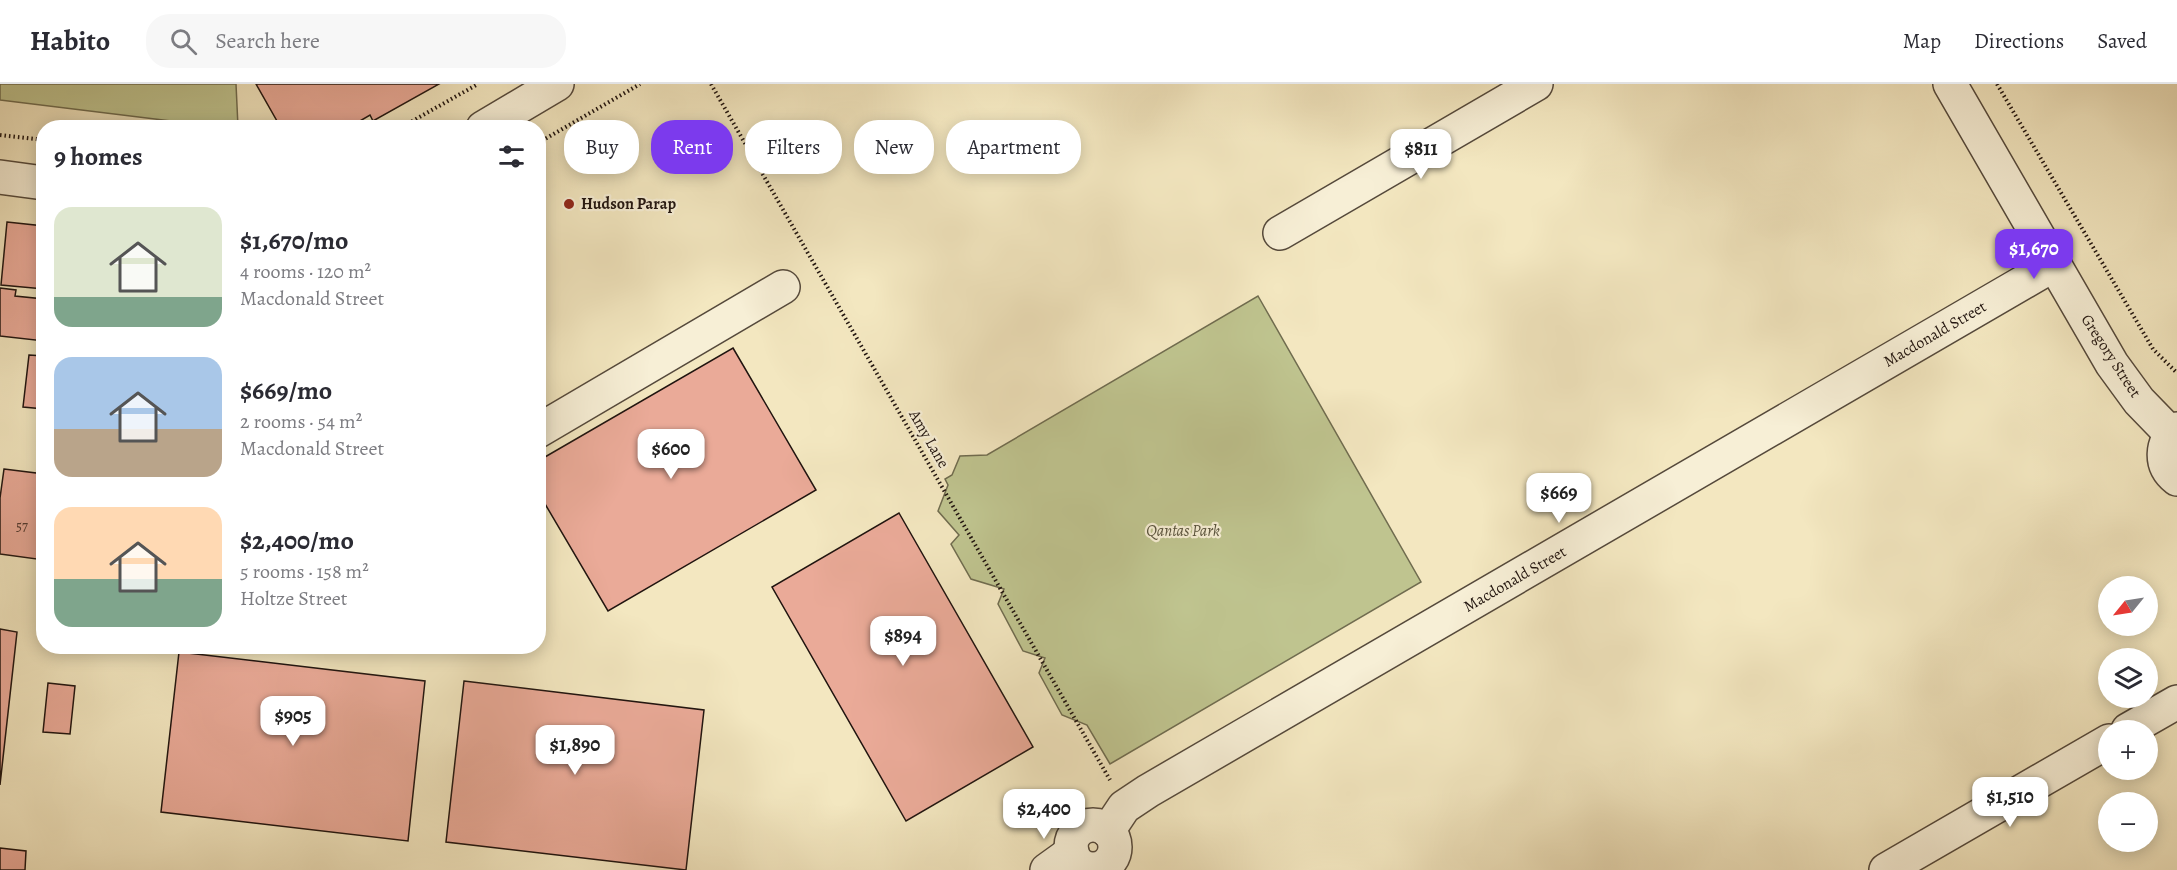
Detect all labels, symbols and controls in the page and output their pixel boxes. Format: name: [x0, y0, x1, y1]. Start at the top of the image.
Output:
search box: [146, 14, 566, 68]
text: Habito: [30, 22, 110, 60]
icon: search: [167, 25, 200, 58]
text: Search here: [215, 26, 320, 56]
text: Map: [1903, 27, 1941, 55]
text: Directions: [1974, 27, 2064, 55]
text: Saved: [2097, 27, 2147, 55]
chip: Buy: [564, 120, 639, 174]
chip: Rent: [651, 120, 733, 174]
chip: Filters: [745, 120, 842, 174]
chip: New: [854, 120, 934, 174]
chip: Apartment: [946, 120, 1081, 174]
pin: $811: [1385, 129, 1457, 180]
text: $811: [1404, 135, 1438, 162]
text: 9 homes: [54, 139, 143, 174]
icon: filters: [495, 140, 528, 173]
place label: Hudson Parap: [581, 193, 676, 215]
marker: Hudson Parap: [562, 197, 576, 211]
text: $1,670/mo: [240, 223, 349, 258]
pin: $1,670: [1985, 229, 2083, 280]
icon: home: [102, 231, 174, 303]
text: $1,670: [2009, 235, 2059, 262]
text: 4 rooms · 120 m²: [240, 258, 371, 285]
text: Macdonald Street: [240, 285, 384, 312]
street label: Macdonald Street: [1880, 296, 1990, 372]
street label: Gregory Street: [2076, 310, 2146, 402]
text: $669/mo: [240, 373, 332, 408]
icon: home: [102, 381, 174, 453]
street label: Amy Lane: [903, 405, 954, 472]
text: 2 rooms · 54 m²: [240, 408, 362, 435]
pin: $600: [635, 429, 707, 480]
text: Macdonald Street: [240, 435, 384, 462]
text: $600: [652, 435, 690, 462]
pin: $669: [1523, 473, 1595, 524]
text: $669: [1540, 479, 1578, 506]
house number: 57: [16, 517, 28, 536]
park label: Qantas Park: [1146, 520, 1220, 542]
text: $2,400/mo: [240, 523, 354, 558]
icon: home: [102, 531, 174, 603]
street label: Macdonald Street: [1460, 541, 1570, 617]
text: 5 rooms · 158 m²: [240, 558, 369, 585]
north arrow: [2098, 576, 2158, 636]
map controls: [2098, 576, 2158, 852]
text: Holtze Street: [240, 585, 347, 612]
pin: $894: [867, 616, 939, 667]
text: $894: [884, 622, 922, 649]
button: layers: [2098, 648, 2158, 708]
pin: $905: [257, 696, 329, 747]
text: $905: [274, 702, 312, 729]
button: +: [2098, 720, 2158, 780]
pin: $1,890: [526, 725, 624, 776]
text: $1,890: [550, 731, 600, 758]
pin: $1,510: [1961, 777, 2059, 828]
text: $1,510: [1986, 783, 2034, 810]
pin: $2,400: [995, 789, 1093, 840]
button: −: [2098, 792, 2158, 852]
text: $2,400: [1017, 795, 1071, 822]

